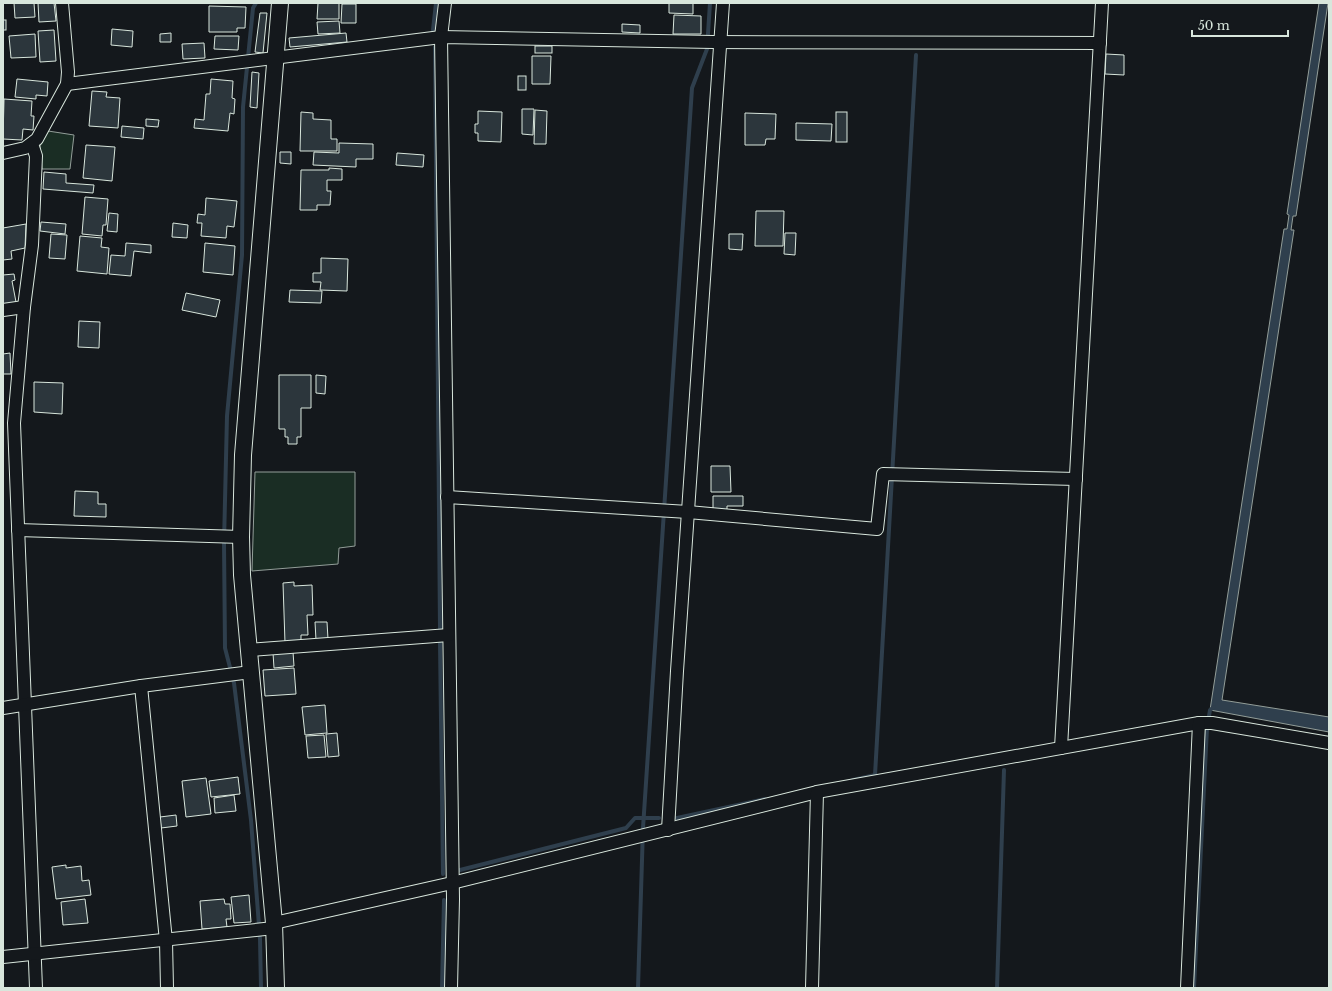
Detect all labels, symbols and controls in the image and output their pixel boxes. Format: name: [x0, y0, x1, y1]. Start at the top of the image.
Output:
scale bar: [1192, 12, 1288, 38]
text: 50 m: [1198, 18, 1230, 33]

